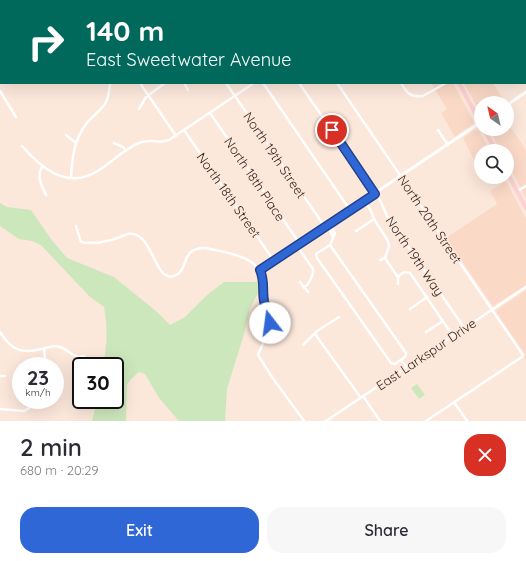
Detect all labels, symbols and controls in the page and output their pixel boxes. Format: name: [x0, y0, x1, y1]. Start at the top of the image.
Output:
text: 140 m: [86, 13, 164, 48]
icon: right: [20, 16, 72, 68]
text: East Sweetwater Avenue: [86, 48, 292, 71]
north arrow: [474, 96, 514, 136]
map controls: [474, 96, 514, 184]
street label: North 19th Street: [240, 109, 310, 201]
pin: [315, 113, 349, 147]
icon: arrive: [321, 119, 343, 141]
street label: North 18th Place: [221, 134, 289, 224]
button: search: [474, 144, 514, 184]
street label: North 18th Street: [194, 149, 264, 241]
street label: North 20th Street: [394, 172, 466, 266]
street label: North 19th Way: [382, 213, 448, 299]
position arrow: [249, 302, 291, 344]
street label: East Larkspur Drive: [373, 315, 479, 393]
speed limit sign: 30: [72, 357, 124, 409]
text: 23: [27, 365, 49, 390]
text: km/h: [25, 386, 51, 399]
text: 2 min: [20, 432, 82, 462]
button: close: [464, 434, 506, 476]
text: 680 m · 20:29: [20, 462, 99, 478]
button: Exit: [20, 507, 259, 553]
button: Share: [267, 507, 506, 553]

